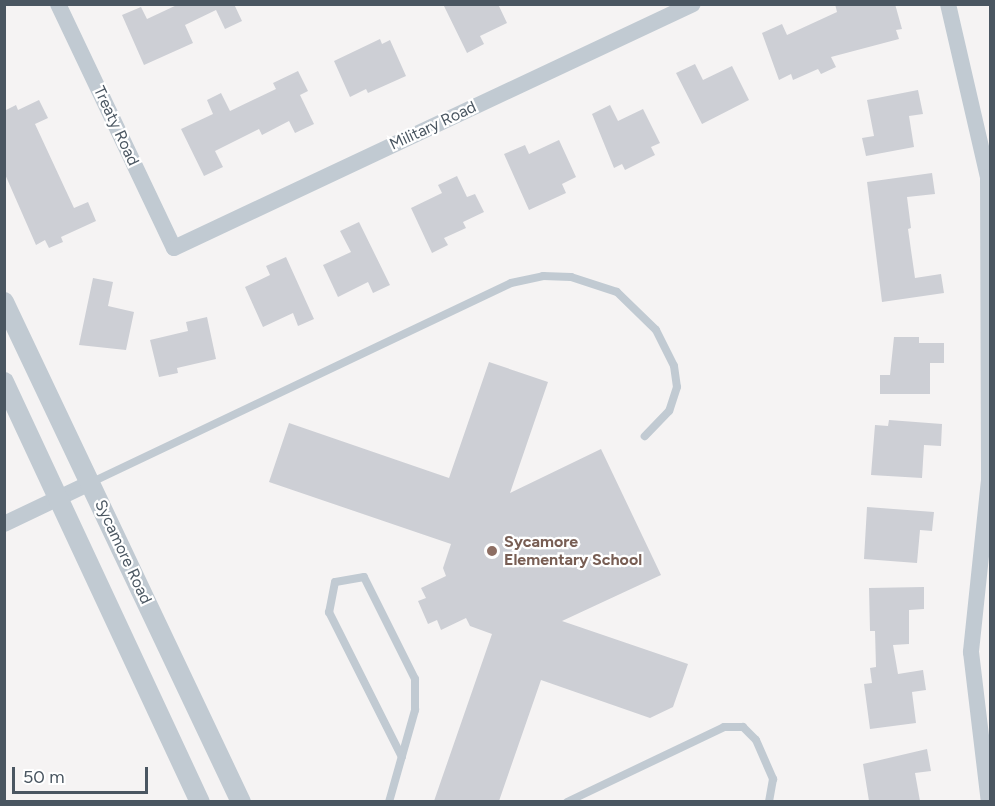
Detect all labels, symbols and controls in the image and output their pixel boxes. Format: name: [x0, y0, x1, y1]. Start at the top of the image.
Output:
street label: Treaty Road: [89, 83, 143, 169]
street label: Military Road: [387, 98, 479, 154]
street label: Sycamore Road: [90, 497, 156, 607]
place label: Sycamore Elementary School: [504, 532, 642, 570]
marker: Sycamore Elementary School: [485, 544, 499, 558]
scale bar: [15, 755, 152, 793]
text: 50 m: [23, 766, 65, 788]

